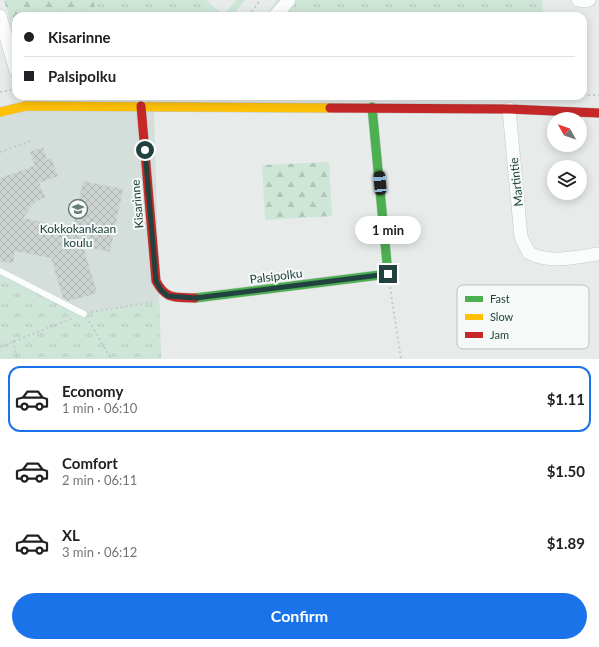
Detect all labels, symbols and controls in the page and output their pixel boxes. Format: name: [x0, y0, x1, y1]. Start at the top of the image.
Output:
text: Kisarinne: [48, 28, 111, 46]
text: Palsipolku: [48, 67, 116, 85]
north arrow: [547, 112, 587, 152]
map controls: [547, 112, 587, 200]
route start: [136, 141, 154, 159]
street label: Martintie: [506, 157, 526, 207]
button: layers: [547, 160, 587, 200]
car: [373, 171, 387, 195]
street label: Kisarinne: [127, 179, 147, 229]
school or university icon: Kokkokankaan koulu: [67, 198, 89, 220]
callout: 1 min: [355, 216, 421, 244]
place label: Kokkokankaan koulu: [40, 221, 116, 250]
text: 1 min: [372, 222, 404, 238]
street label: Palsipolku: [249, 265, 303, 287]
route end: [379, 265, 397, 283]
legend: [457, 285, 589, 349]
text: Fast: [490, 292, 510, 305]
text: Slow: [490, 310, 514, 323]
text: Jam: [490, 328, 509, 341]
icon: car: [14, 381, 50, 417]
text: Economy: [62, 382, 123, 400]
text: $1.11: [547, 390, 585, 408]
text: 1 min · 06:10: [62, 400, 137, 416]
icon: car: [14, 453, 50, 489]
text: Comfort: [62, 454, 118, 472]
text: $1.50: [547, 462, 585, 480]
text: 2 min · 06:11: [62, 472, 137, 488]
icon: car: [14, 525, 50, 561]
text: XL: [62, 526, 80, 544]
text: $1.89: [547, 534, 585, 552]
text: 3 min · 06:12: [62, 544, 137, 560]
button: Confirm: [12, 593, 587, 639]

